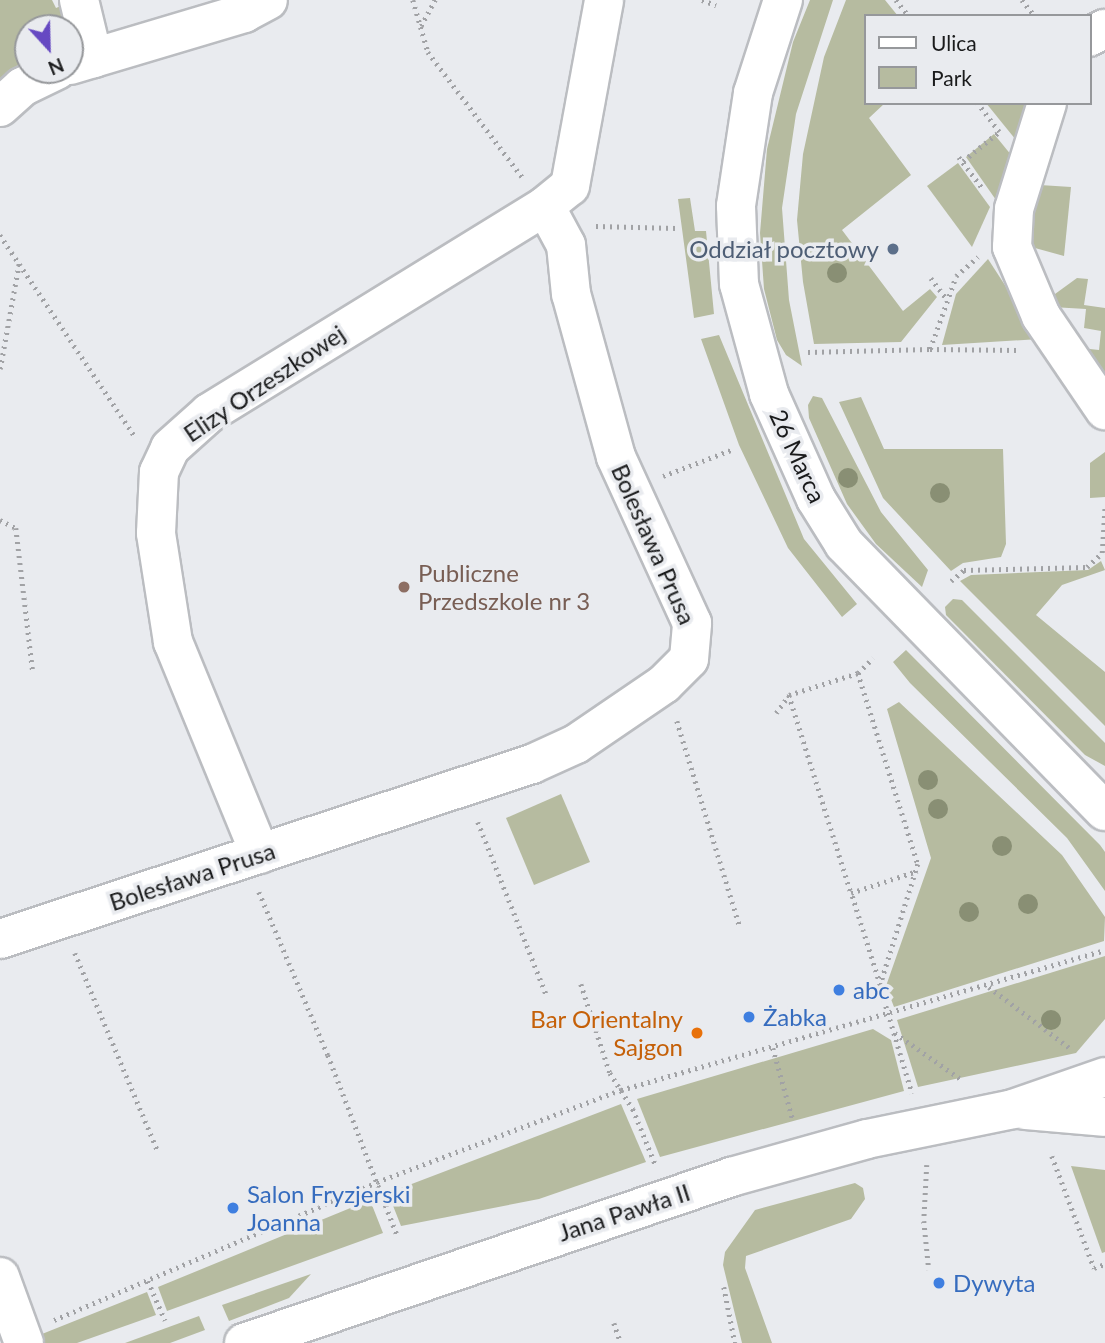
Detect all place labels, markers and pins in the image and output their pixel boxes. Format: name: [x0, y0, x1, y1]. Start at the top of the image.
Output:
place label: Oddział pocztowy: [688, 235, 879, 263]
marker: Oddział pocztowy: [885, 241, 901, 257]
place label: Publiczne Przedszkole nr 3: [418, 559, 591, 615]
marker: Publiczne Przedszkole nr 3: [396, 579, 412, 595]
place label: abc: [853, 976, 890, 1004]
marker: abc: [831, 982, 847, 998]
place label: Żabka: [763, 1003, 827, 1031]
place label: Bar Orientalny Sajgon: [530, 1005, 683, 1061]
marker: Żabka: [741, 1009, 757, 1025]
marker: Bar Orientalny Sajgon: [689, 1025, 705, 1041]
place label: Salon Fryzjerski Joanna: [247, 1180, 411, 1236]
marker: Salon Fryzjerski Joanna: [225, 1200, 241, 1216]
place label: Dywyta: [953, 1269, 1035, 1297]
marker: Dywyta: [931, 1275, 947, 1291]

